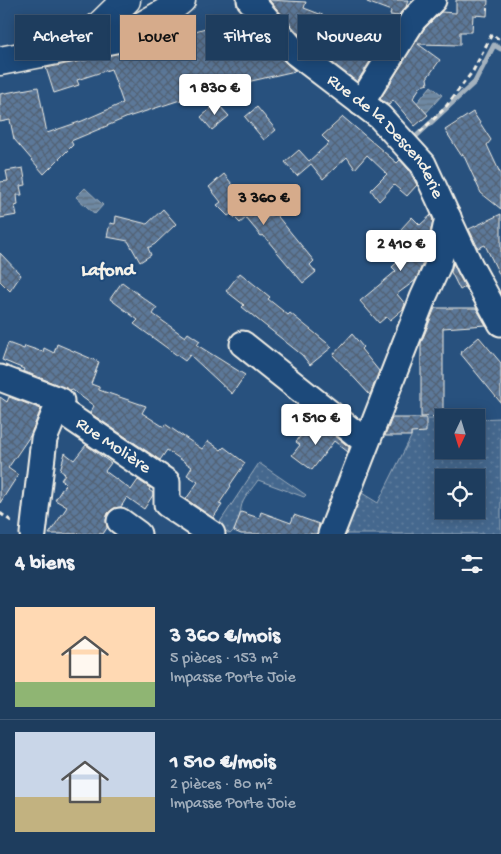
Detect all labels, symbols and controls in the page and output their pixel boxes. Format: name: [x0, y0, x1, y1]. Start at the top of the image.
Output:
chip: Acheter: [15, 15, 110, 60]
chip: Louer: [120, 15, 196, 60]
chip: Filtres: [206, 15, 288, 60]
chip: Nouveau: [298, 15, 400, 60]
street label: Rue de la Descenderie: [323, 70, 448, 203]
pin: 1 830 €: [169, 74, 261, 116]
text: 1 830 €: [190, 80, 240, 99]
pin: 3 360 €: [218, 184, 310, 226]
text: 3 360 €: [239, 190, 289, 209]
pin: 2 410 €: [355, 230, 447, 272]
text: 2 410 €: [377, 236, 425, 255]
district label: Lafond: [81, 260, 137, 283]
pin: 1 510 €: [270, 404, 362, 446]
north arrow: [435, 409, 485, 459]
map controls: [435, 409, 485, 519]
text: 1 510 €: [292, 410, 340, 429]
street label: Rue Molière: [72, 413, 155, 479]
button: locate: [435, 469, 485, 519]
icon: filters: [458, 550, 486, 578]
text: 4 biens: [15, 552, 74, 577]
text: 3 360 €/mois: [170, 625, 280, 650]
icon: home: [55, 627, 115, 687]
text: 5 pièces · 153 m²: [170, 650, 279, 669]
text: Impasse Porte Joie: [170, 669, 296, 688]
text: 1 510 €/mois: [170, 751, 276, 776]
icon: home: [55, 752, 115, 812]
text: 2 pièces · 80 m²: [170, 776, 273, 795]
text: Impasse Porte Joie: [170, 795, 296, 814]

